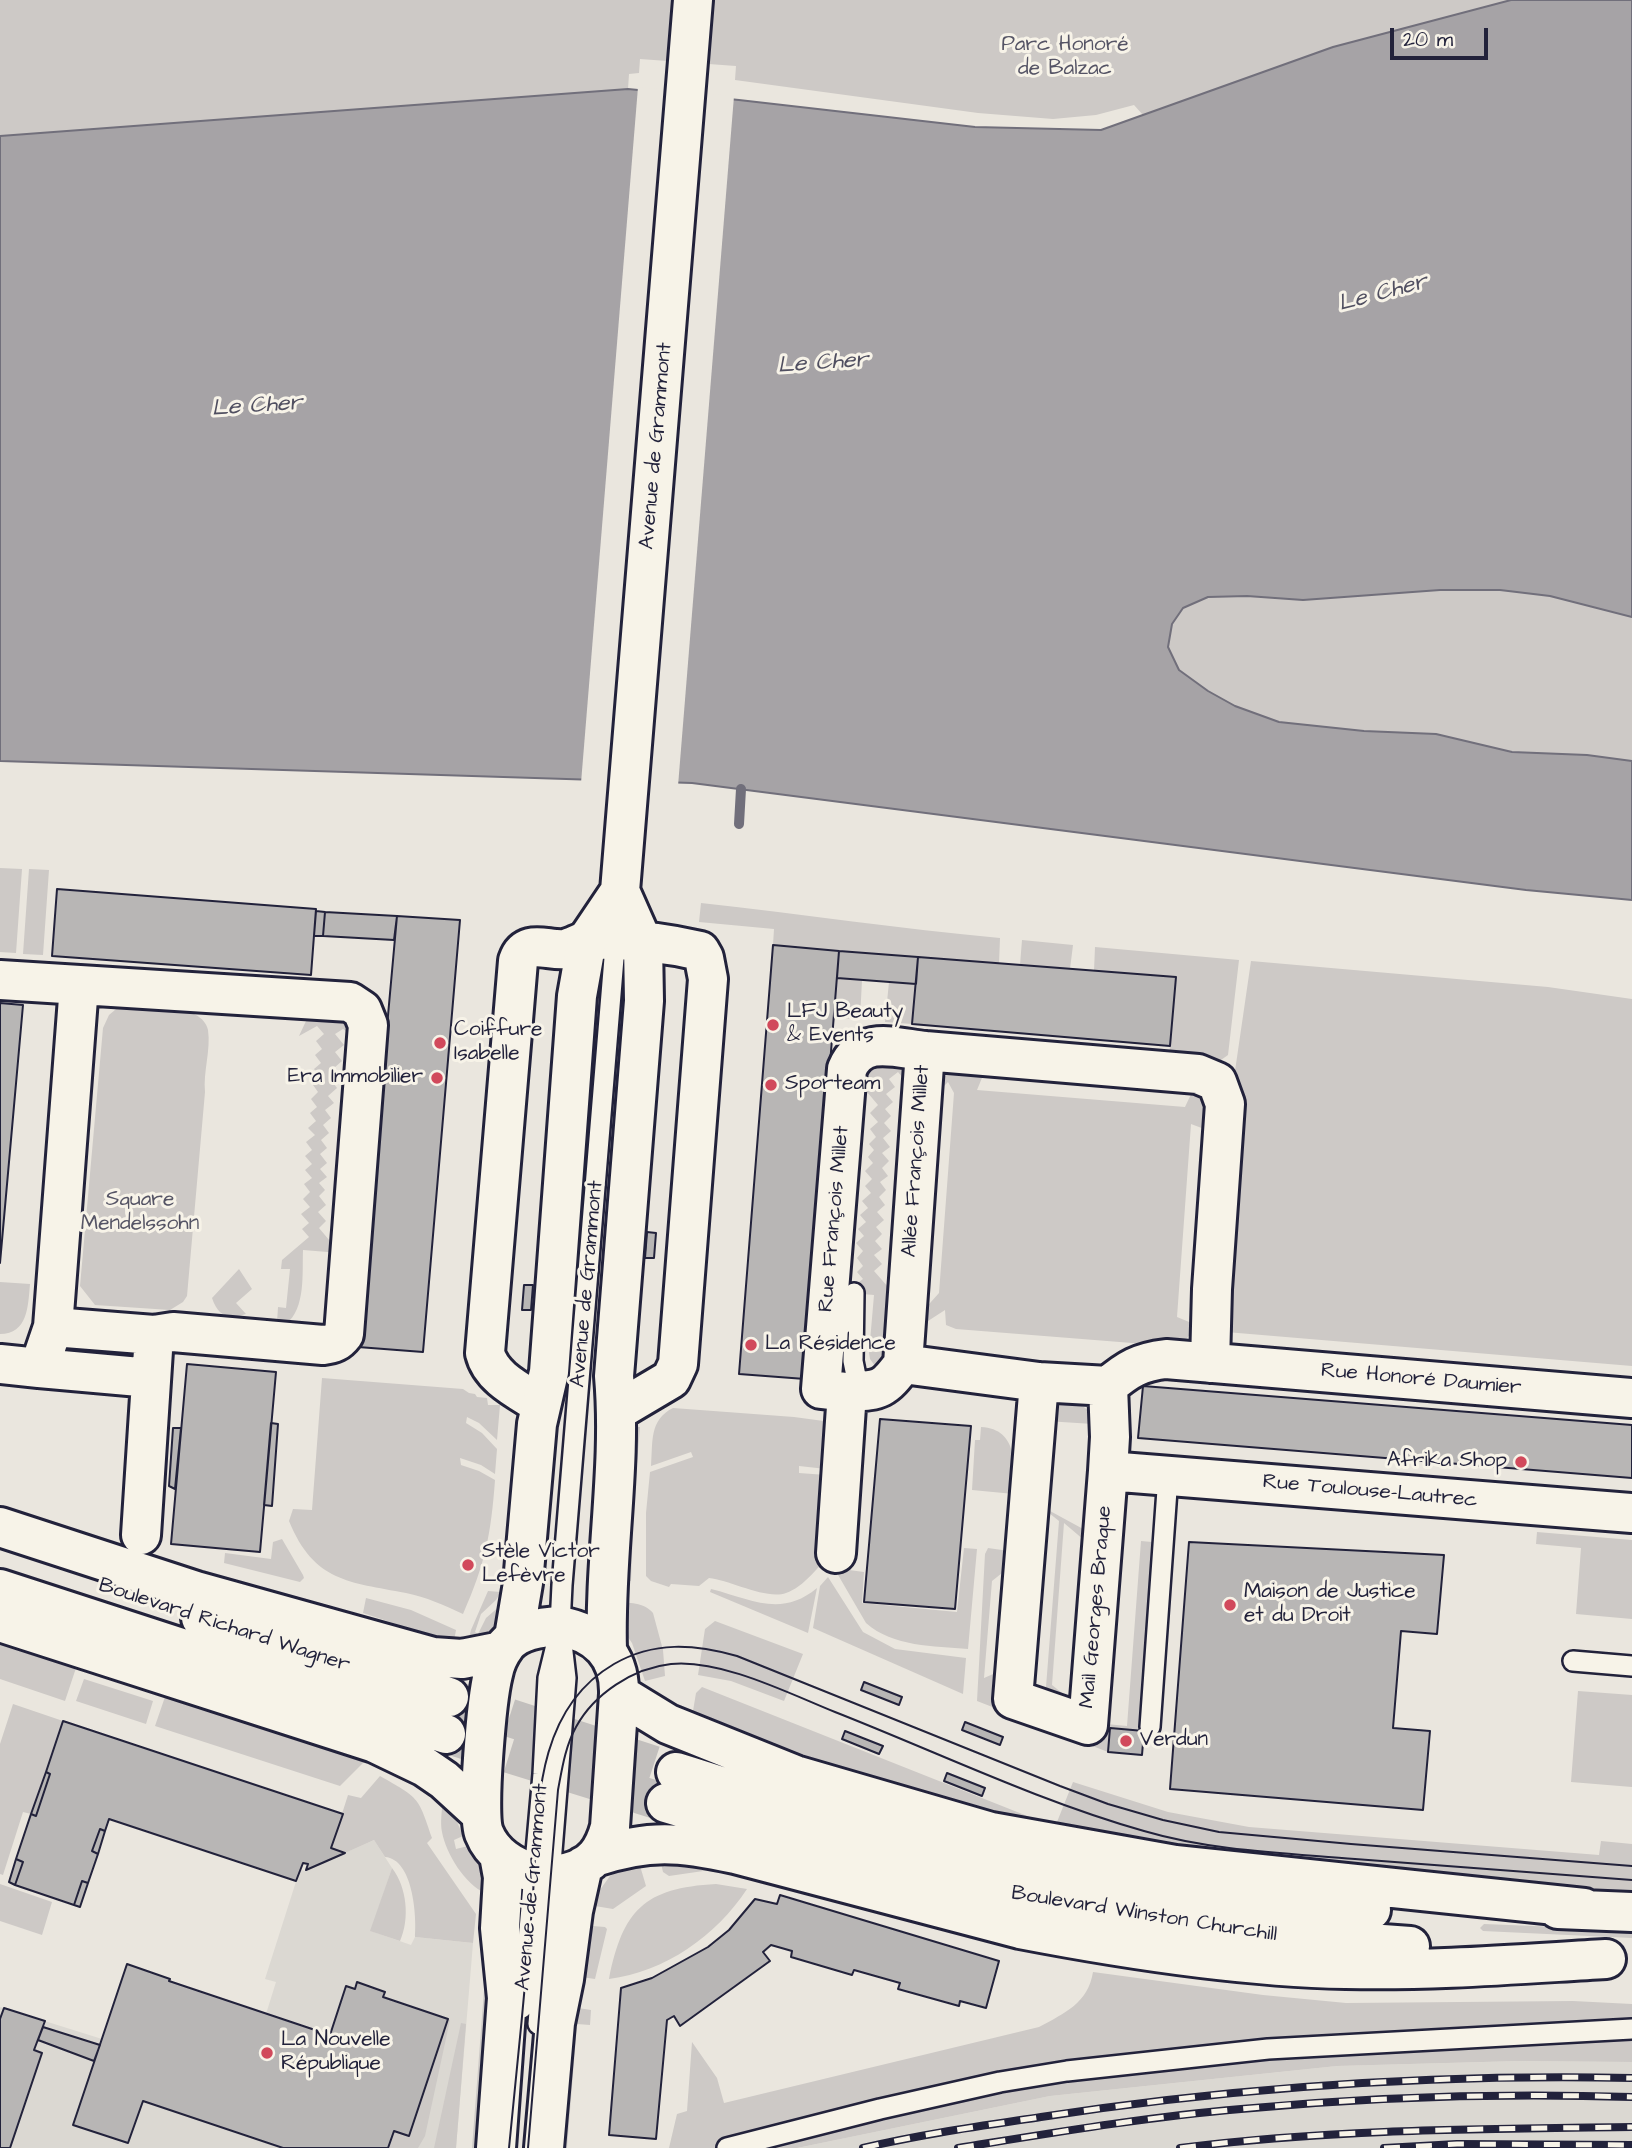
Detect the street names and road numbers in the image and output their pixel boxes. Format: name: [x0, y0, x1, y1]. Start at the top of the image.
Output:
street label: Avenue de Grammont: [635, 342, 679, 550]
street label: Allée François Millet: [898, 1064, 936, 1258]
street label: Rue François Millet: [814, 1125, 856, 1313]
street label: Avenue de Grammont: [566, 1180, 610, 1388]
street label: Rue Honoré Daumier: [1320, 1359, 1522, 1401]
street label: Rue Toulouse-Lautrec: [1261, 1470, 1479, 1514]
street label: Mail Georges Braque: [1076, 1505, 1118, 1709]
street label: Boulevard Richard Wagner: [95, 1573, 353, 1679]
street label: Avenue de Grammont: [511, 1783, 555, 1991]
street label: Boulevard Winston Churchill: [1009, 1882, 1279, 1948]

